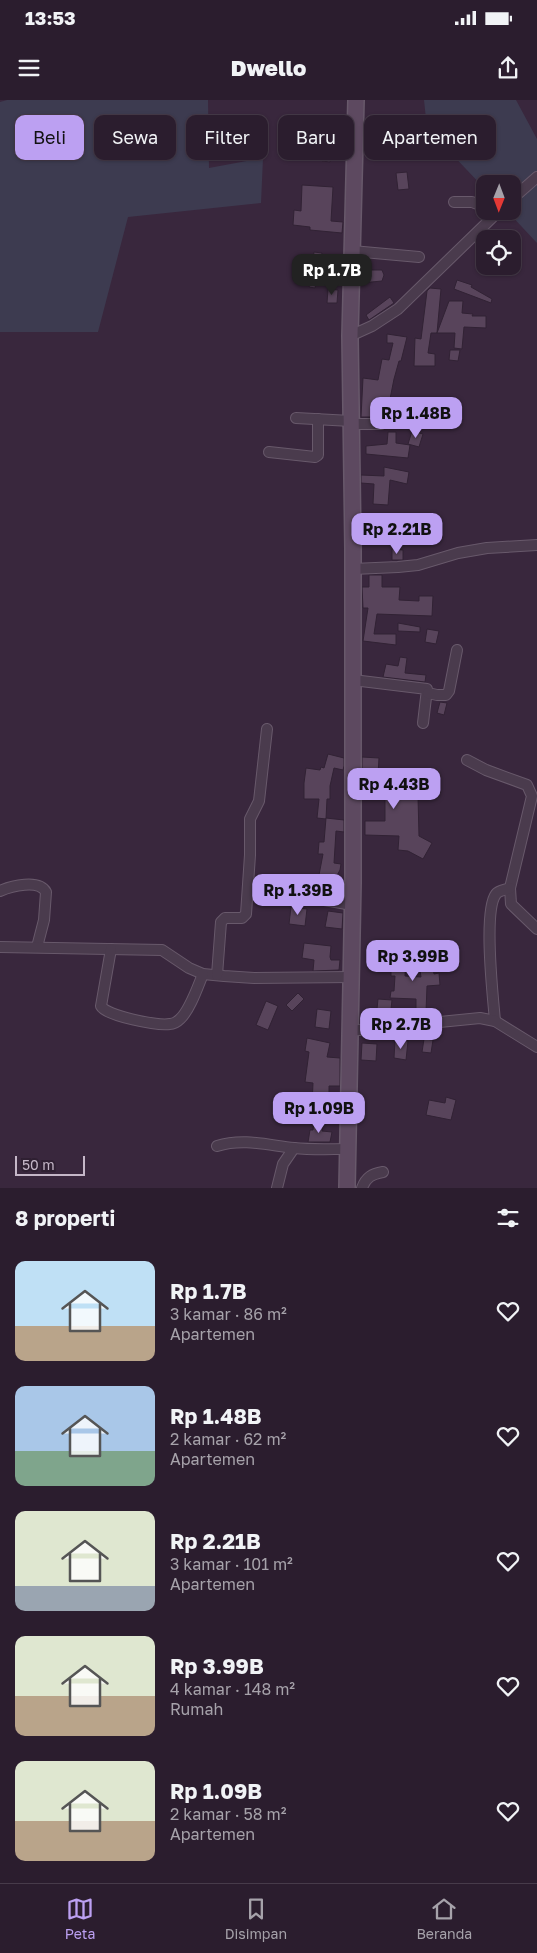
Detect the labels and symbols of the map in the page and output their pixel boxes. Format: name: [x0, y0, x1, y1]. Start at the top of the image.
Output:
north arrow: [476, 175, 521, 220]
pin: Rp 1.7B: [286, 254, 378, 296]
pin: Rp 1.48B: [364, 396, 468, 439]
pin: Rp 2.21B: [345, 512, 449, 555]
pin: Rp 4.43B: [342, 768, 446, 810]
pin: Rp 1.39B: [246, 874, 350, 916]
pin: Rp 3.99B: [361, 940, 465, 982]
pin: Rp 2.7B: [355, 1008, 447, 1050]
pin: Rp 1.09B: [267, 1092, 371, 1134]
scale bar: [15, 1153, 85, 1176]

